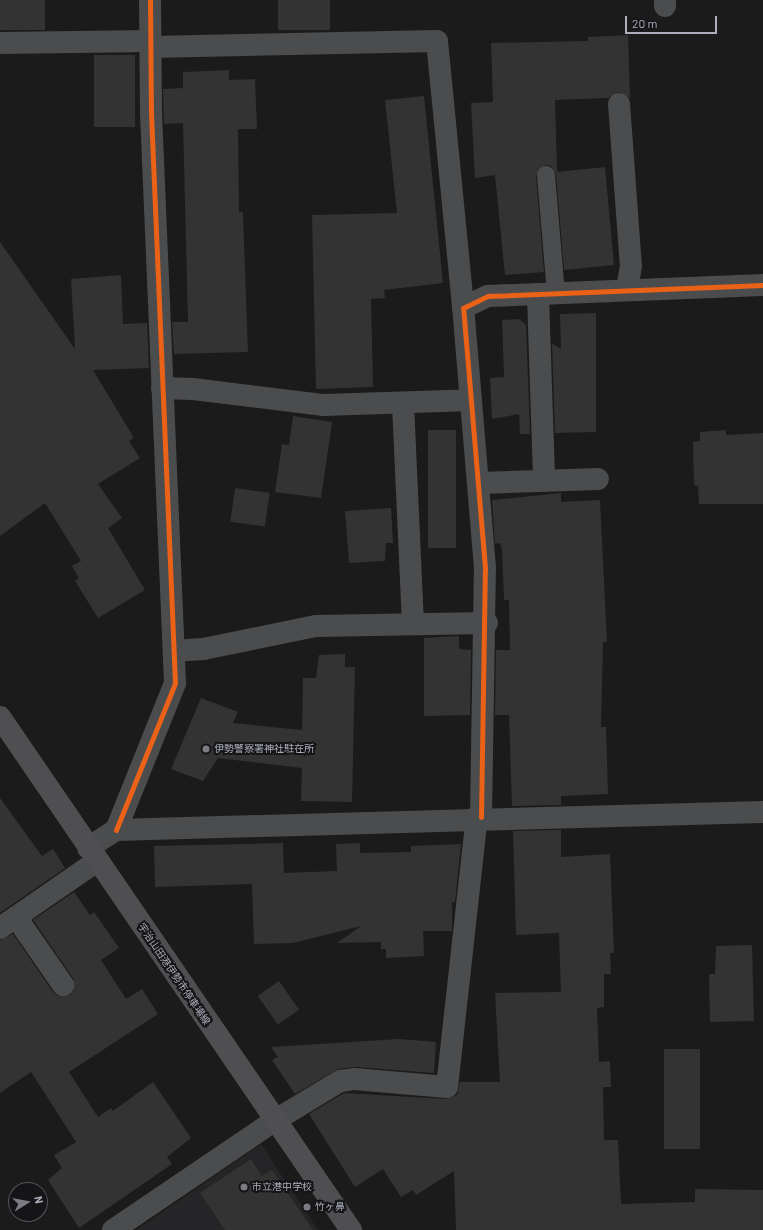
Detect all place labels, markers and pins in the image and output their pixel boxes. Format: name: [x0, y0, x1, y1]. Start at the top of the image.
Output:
place label: 伊勢警察署神社駐在所: [214, 743, 314, 755]
marker: 伊勢警察署神社駐在所: [201, 744, 211, 754]
place label: 市立港中学校: [252, 1181, 312, 1193]
marker: 市立港中学校: [239, 1182, 249, 1192]
place label: 竹ヶ鼻: [315, 1201, 345, 1213]
marker: 竹ヶ鼻: [302, 1202, 312, 1212]

